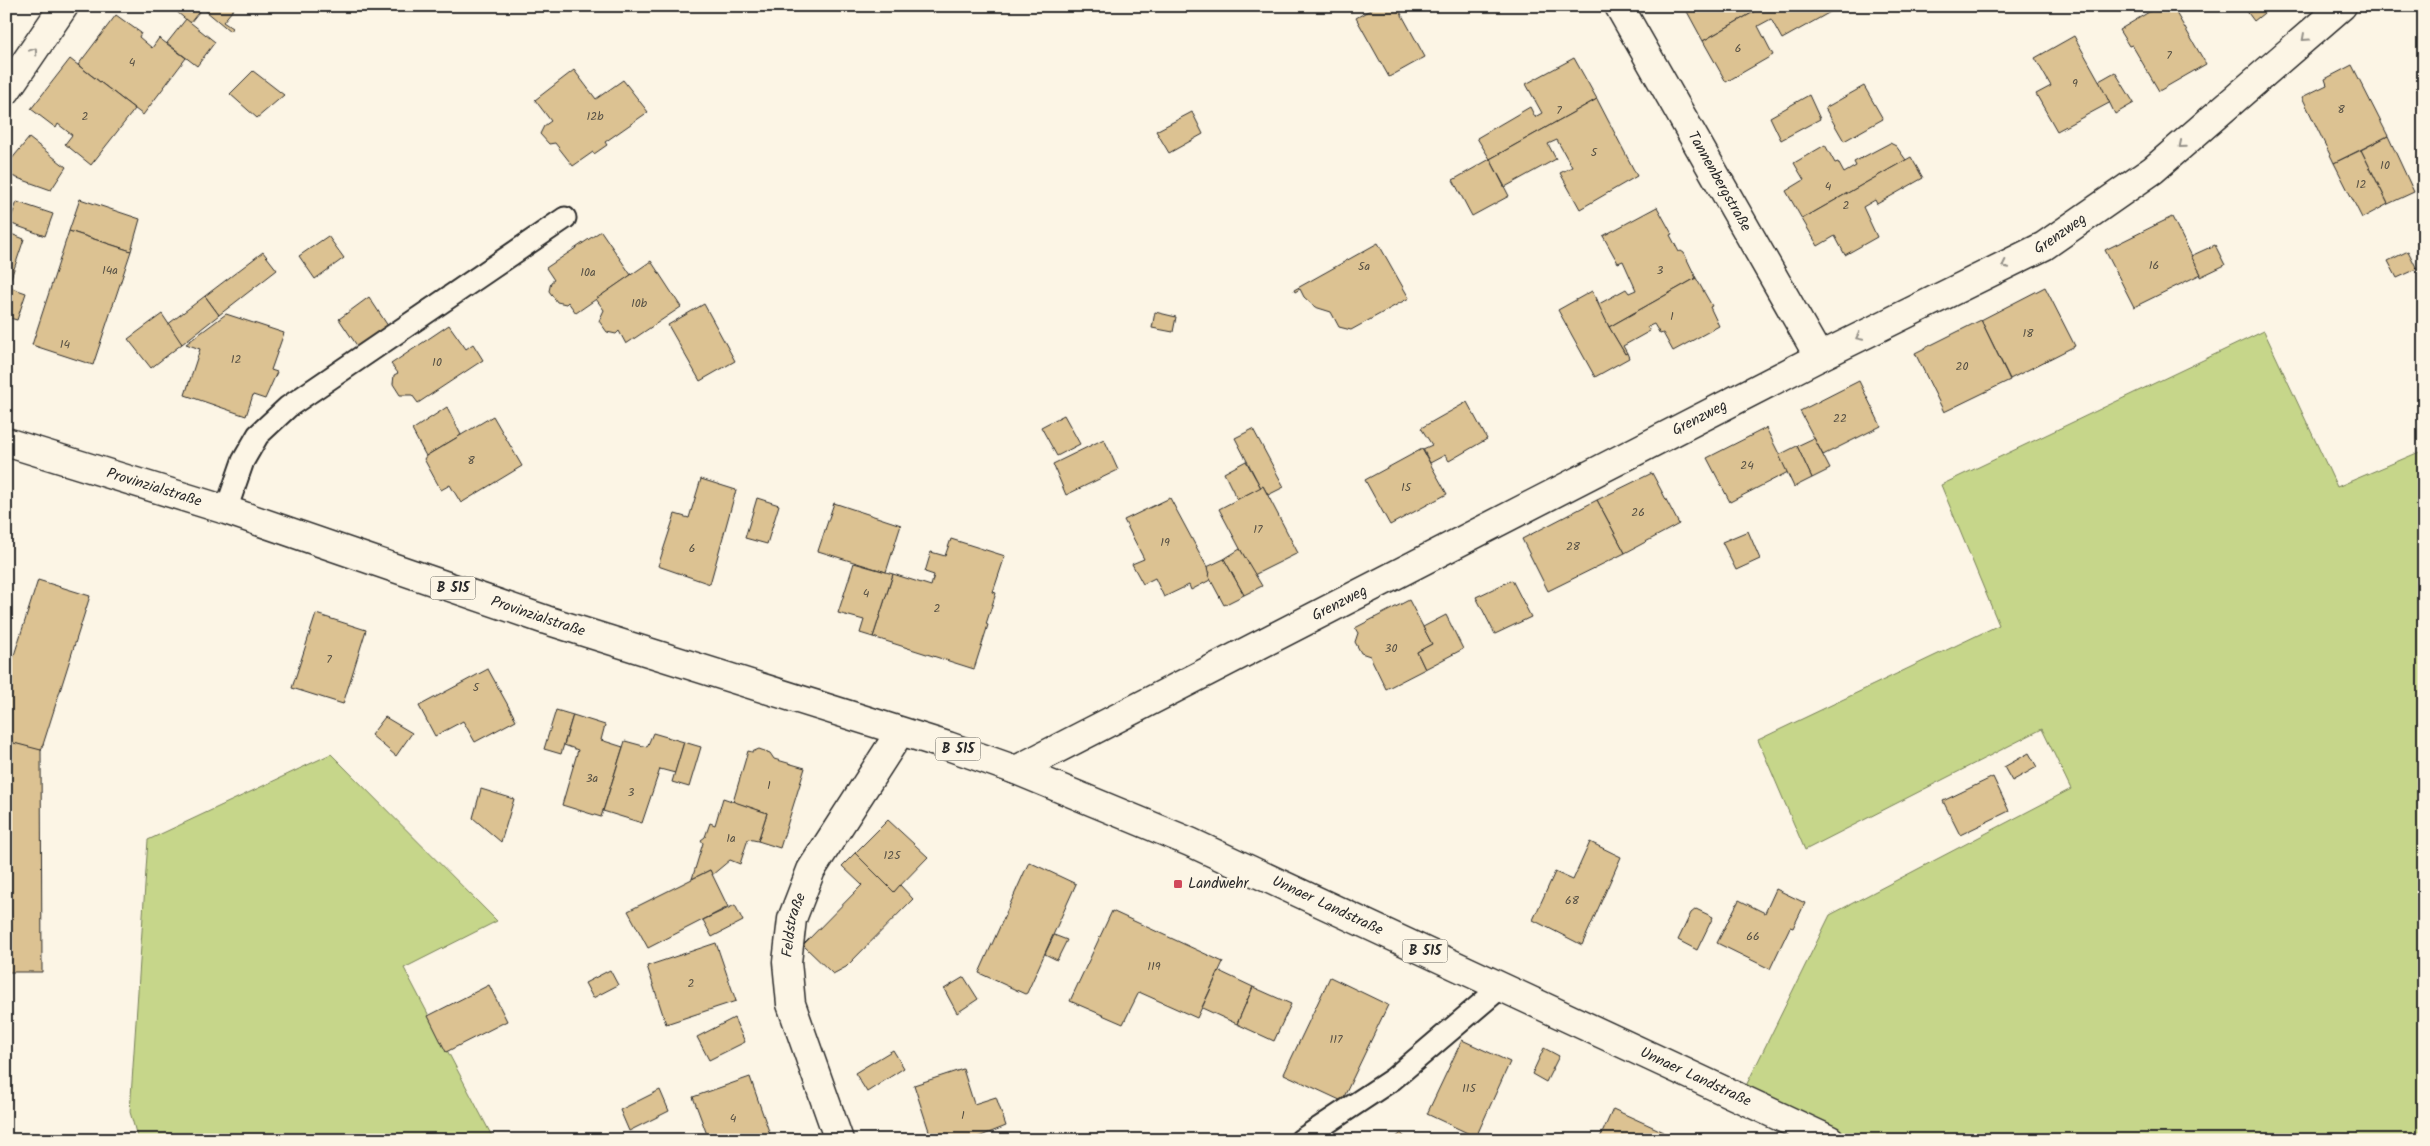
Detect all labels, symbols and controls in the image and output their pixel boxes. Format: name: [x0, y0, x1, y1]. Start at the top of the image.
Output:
one-way arrow: [2301, 32, 2310, 41]
house number: 6: [1735, 39, 1741, 58]
house number: 7: [2166, 46, 2172, 65]
one-way arrow: [28, 47, 37, 57]
house number: 4: [129, 53, 136, 72]
house number: 9: [2072, 74, 2078, 93]
house number: 8: [2337, 100, 2345, 119]
house number: 7: [1556, 101, 1562, 120]
house number: 2: [82, 107, 89, 126]
house number: 12b: [586, 107, 604, 126]
street label: Tannenbergstraße: [1681, 127, 1757, 236]
one-way arrow: [2179, 139, 2188, 147]
house number: 5: [1591, 143, 1599, 162]
house number: 10: [2380, 156, 2390, 175]
house number: 12: [2356, 175, 2366, 194]
house number: 4: [1825, 177, 1832, 196]
house number: 2: [1843, 196, 1850, 215]
street label: Grenzweg: [2030, 208, 2092, 261]
house number: 16: [2149, 256, 2159, 275]
house number: 5a: [1358, 257, 1370, 276]
one-way arrow: [2001, 259, 2010, 269]
house number: 14a: [102, 261, 118, 280]
house number: 3: [1657, 261, 1664, 280]
house number: 10a: [580, 263, 596, 282]
house number: 10b: [631, 294, 648, 313]
house number: 1: [1670, 307, 1674, 326]
house number: 18: [2023, 324, 2034, 343]
one-way arrow: [1855, 331, 1864, 341]
house number: 14: [60, 335, 71, 354]
house number: 12: [231, 350, 241, 369]
house number: 10: [432, 353, 442, 372]
house number: 20: [1956, 357, 1968, 376]
street label: Grenzweg: [1668, 394, 1732, 443]
house number: 22: [1833, 409, 1847, 428]
house number: 8: [467, 451, 475, 470]
house number: 24: [1740, 456, 1754, 475]
street label: Provinzialstraße: [103, 462, 205, 514]
house number: 15: [1401, 478, 1413, 497]
house number: 26: [1631, 503, 1645, 522]
house number: 17: [1253, 520, 1263, 539]
house number: 19: [1160, 533, 1170, 552]
house number: 28: [1566, 537, 1581, 556]
house number: 6: [689, 539, 695, 558]
road number: B 515: [430, 576, 476, 600]
street label: Grenzweg: [1308, 579, 1372, 628]
house number: 4: [863, 584, 870, 603]
street label: Provinzialstraße: [487, 590, 589, 644]
house number: 2: [934, 599, 941, 618]
house number: 30: [1385, 639, 1397, 658]
house number: 7: [326, 650, 332, 669]
house number: 5: [473, 678, 481, 697]
road number: B 515: [936, 738, 980, 761]
house number: 3a: [586, 769, 599, 788]
house number: 1: [767, 776, 771, 795]
house number: 3: [628, 783, 635, 802]
house number: 1a: [726, 829, 736, 848]
house number: 125: [883, 846, 902, 865]
street label: Unnaer Landstraße: [1268, 870, 1387, 942]
place label: Landwehr: [1188, 872, 1250, 896]
marker: Landwehr: [1172, 878, 1184, 890]
street label: Feldstraße: [776, 889, 813, 959]
house number: 68: [1565, 891, 1580, 910]
house number: 66: [1746, 927, 1760, 946]
road number: B 515: [1402, 939, 1448, 962]
house number: 119: [1147, 957, 1161, 976]
house number: 2: [688, 974, 695, 993]
house number: 117: [1329, 1030, 1343, 1049]
street label: Unnaer Landstraße: [1636, 1041, 1755, 1114]
house number: 115: [1462, 1079, 1478, 1098]
house number: 1: [961, 1106, 965, 1125]
house number: 4: [730, 1109, 737, 1128]

